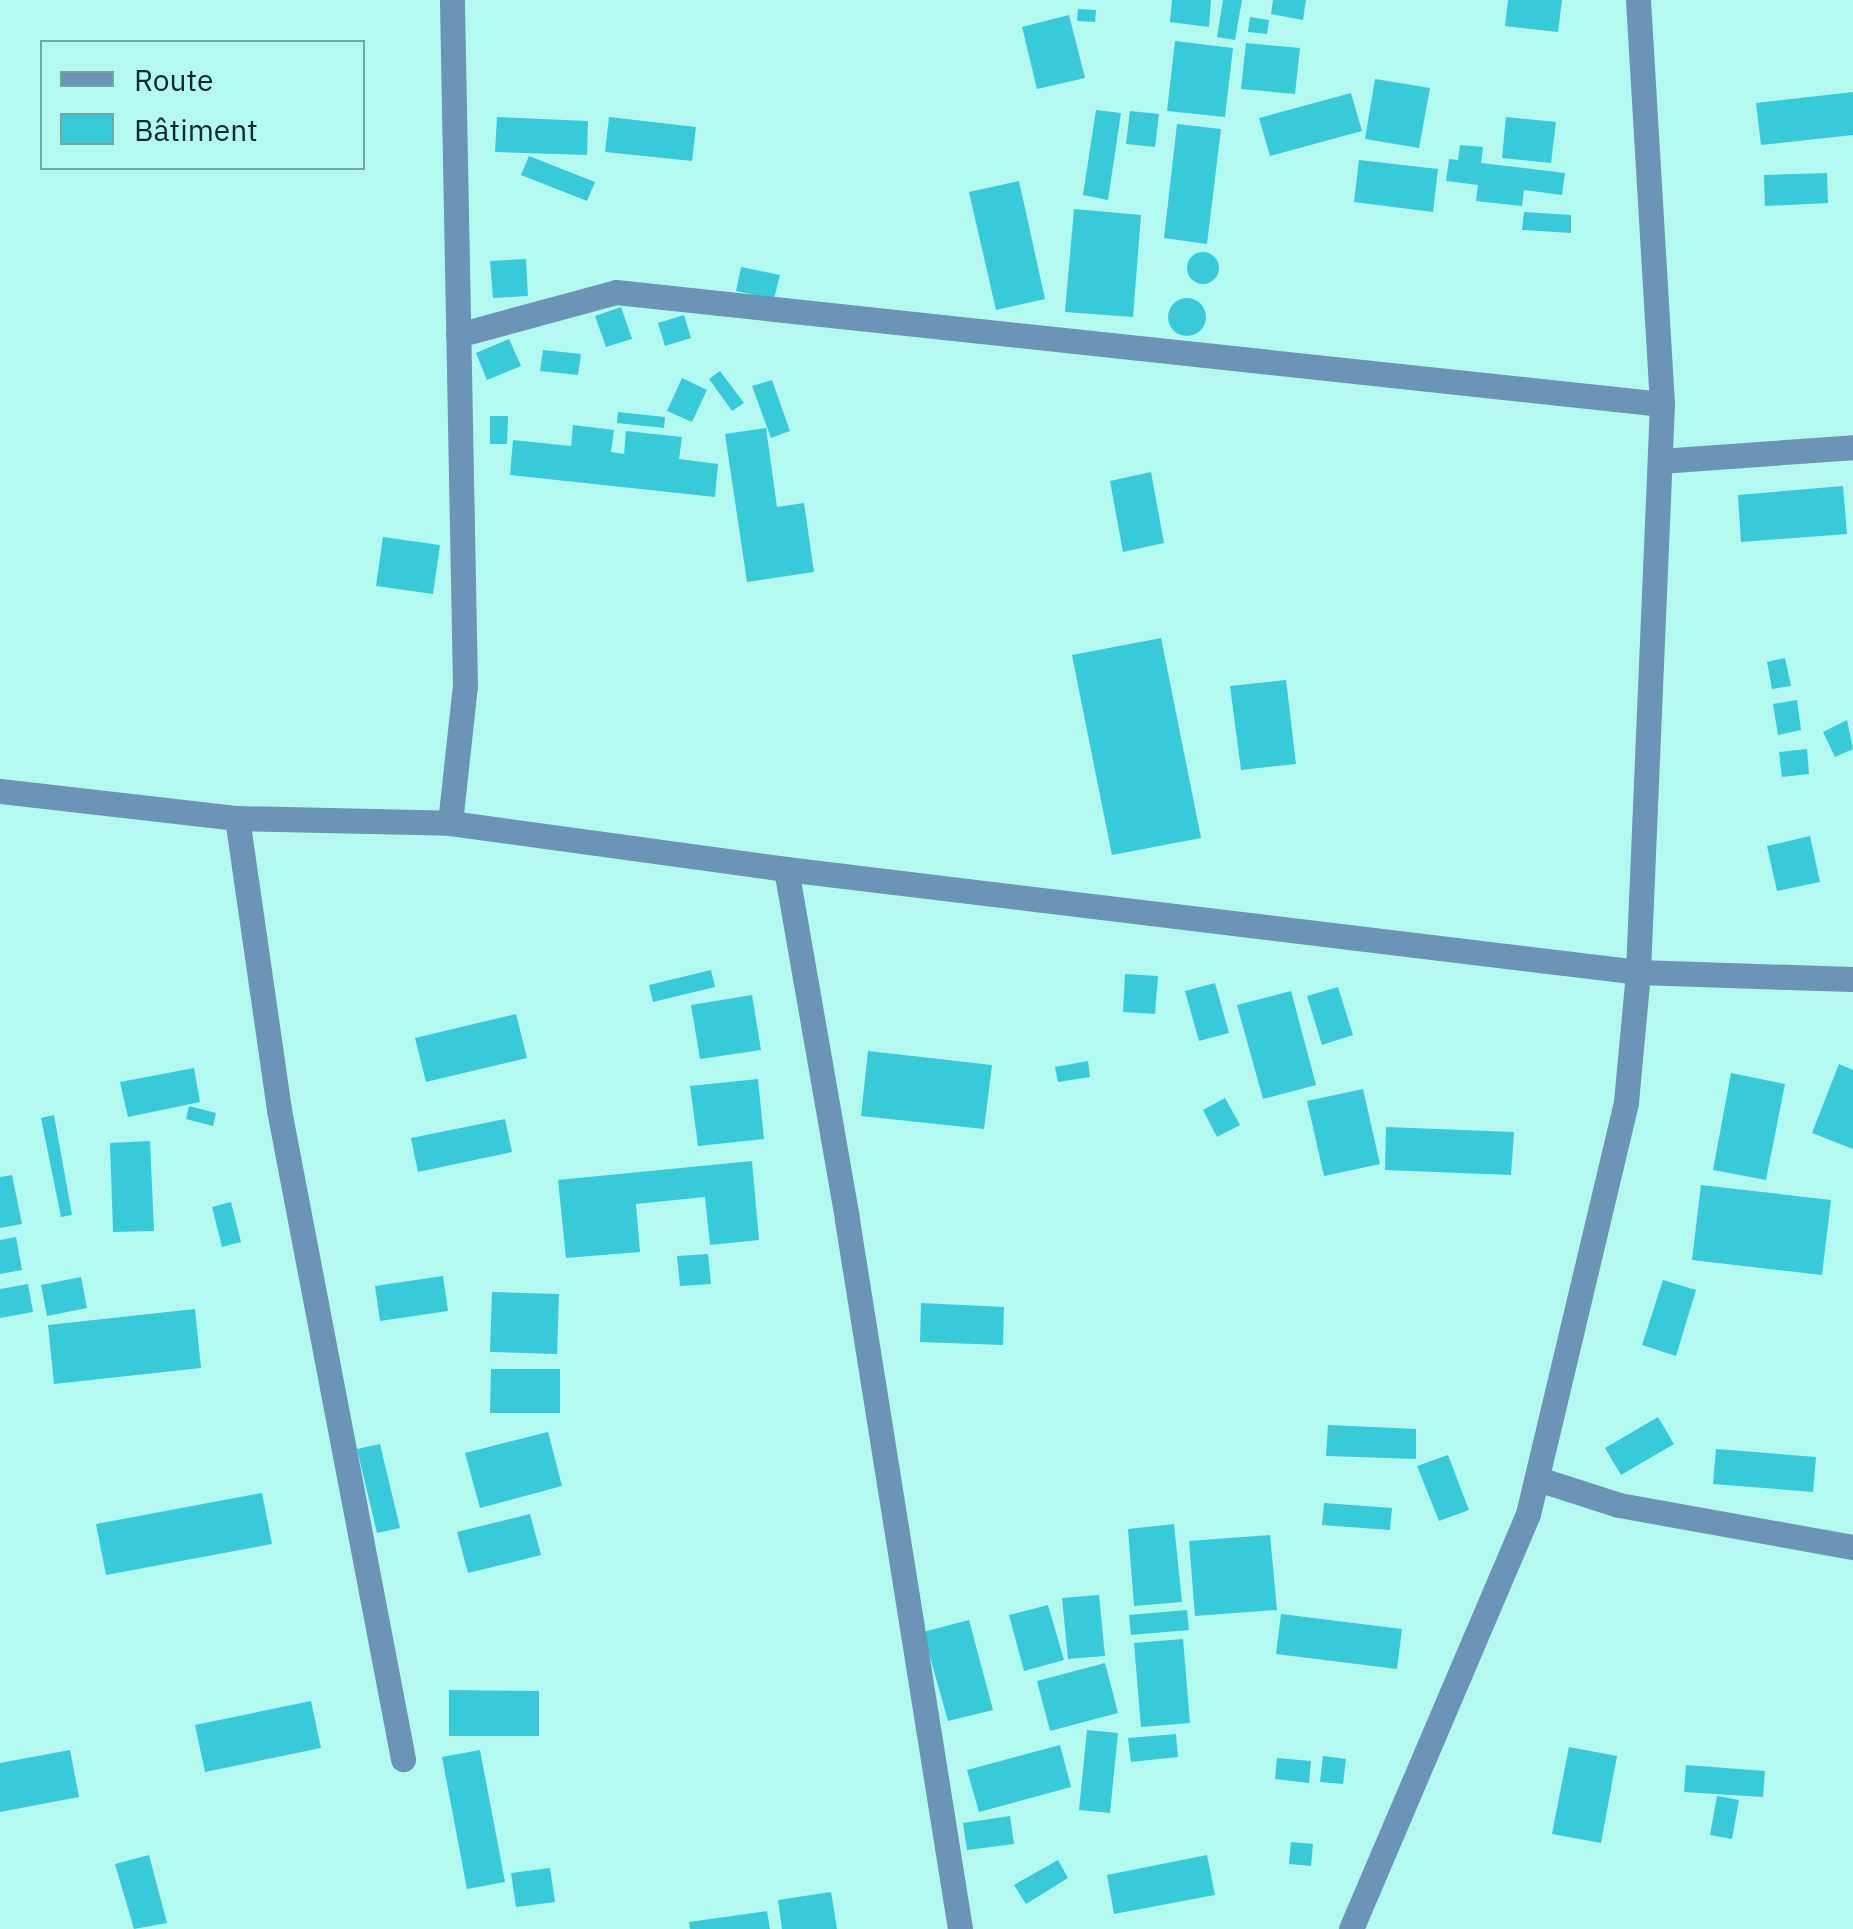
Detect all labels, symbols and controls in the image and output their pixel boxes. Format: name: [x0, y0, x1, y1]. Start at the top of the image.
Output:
legend: [40, 40, 365, 170]
text: Route: [134, 60, 213, 99]
text: Bâtiment: [134, 110, 258, 149]

